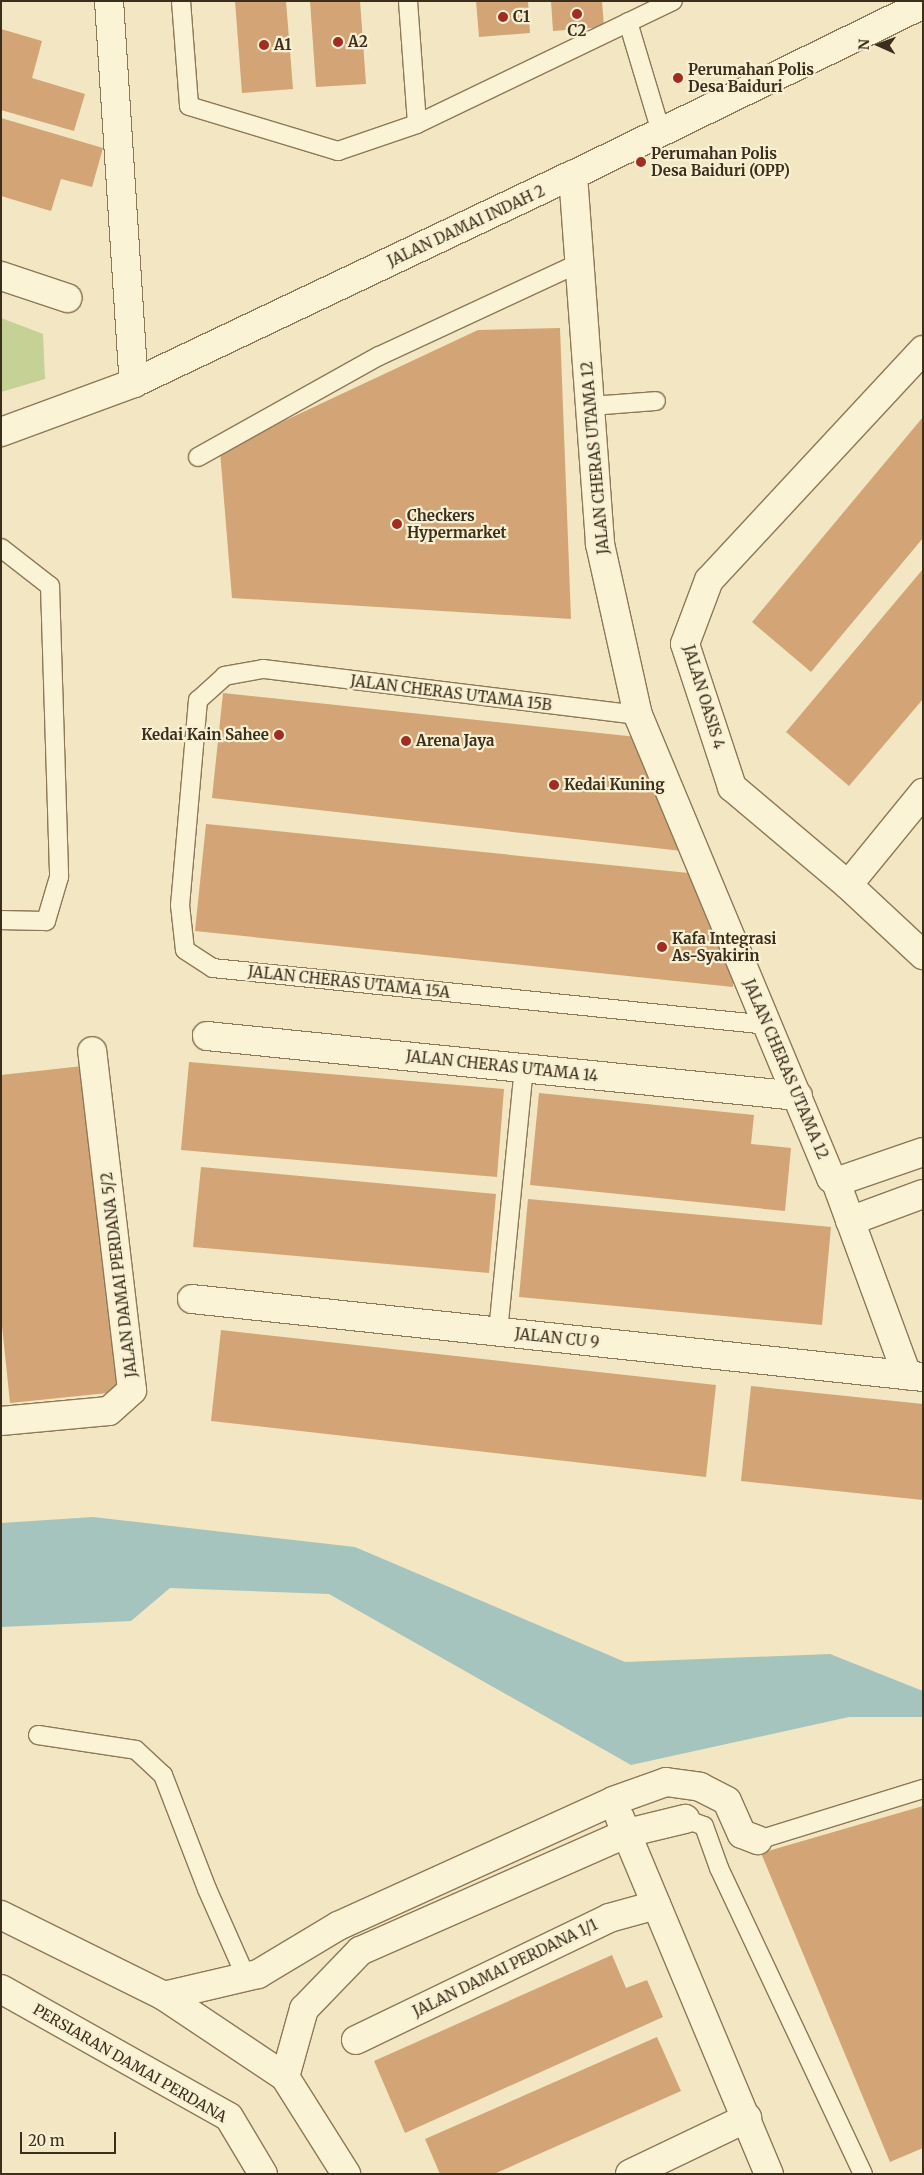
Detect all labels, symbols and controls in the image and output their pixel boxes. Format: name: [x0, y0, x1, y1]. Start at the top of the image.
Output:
place label: C1: [513, 8, 530, 26]
marker: C2: [571, 8, 583, 20]
marker: C1: [497, 11, 509, 23]
north arrow: [854, 20, 904, 70]
place label: C2: [568, 22, 586, 40]
place label: A2: [348, 33, 368, 51]
place label: A1: [274, 36, 292, 54]
marker: A2: [332, 36, 344, 48]
marker: A1: [258, 39, 270, 51]
text: N: [855, 39, 873, 50]
place label: Perumahan Polis Desa Baiduri: [688, 60, 814, 95]
marker: Perumahan Polis Desa Baiduri: [672, 72, 684, 84]
place label: Perumahan Polis Desa Baiduri (OPP): [651, 144, 790, 179]
marker: Perumahan Polis Desa Baiduri (OPP): [635, 156, 647, 168]
street label: JALAN DAMAI INDAH 2: [385, 182, 547, 270]
street label: JALAN CHERAS UTAMA 12: [578, 361, 612, 555]
place label: Checkers Hypermarket: [407, 506, 507, 541]
marker: Checkers Hypermarket: [391, 518, 403, 530]
street label: JALAN OASIS 4: [680, 643, 728, 751]
street label: JALAN CHERAS UTAMA 15B: [349, 672, 553, 714]
place label: Kedai Kain Sahee: [141, 726, 269, 744]
marker: Kedai Kain Sahee: [273, 729, 285, 741]
place label: Arena Jaya: [416, 732, 494, 750]
marker: Arena Jaya: [400, 735, 412, 747]
place label: Kedai Kuning: [564, 776, 665, 794]
marker: Kedai Kuning: [548, 779, 560, 791]
place label: Kafa Integrasi As-Syakirin: [672, 929, 776, 964]
marker: Kafa Integrasi As-Syakirin: [656, 941, 668, 953]
street label: JALAN CHERAS UTAMA 15A: [247, 962, 451, 1002]
street label: JALAN CHERAS UTAMA 12: [740, 976, 832, 1162]
street label: JALAN CHERAS UTAMA 14: [405, 1047, 599, 1085]
street label: JALAN DAMAI PERDANA 5/2: [97, 1171, 141, 1379]
street label: JALAN CU 9: [514, 1325, 600, 1351]
street label: JALAN DAMAI PERDANA 1/1: [410, 1915, 600, 2021]
street label: PERSIARAN DAMAI PERDANA: [30, 2000, 230, 2126]
scale bar: [22, 2122, 119, 2154]
text: 20 m: [28, 2131, 65, 2150]

